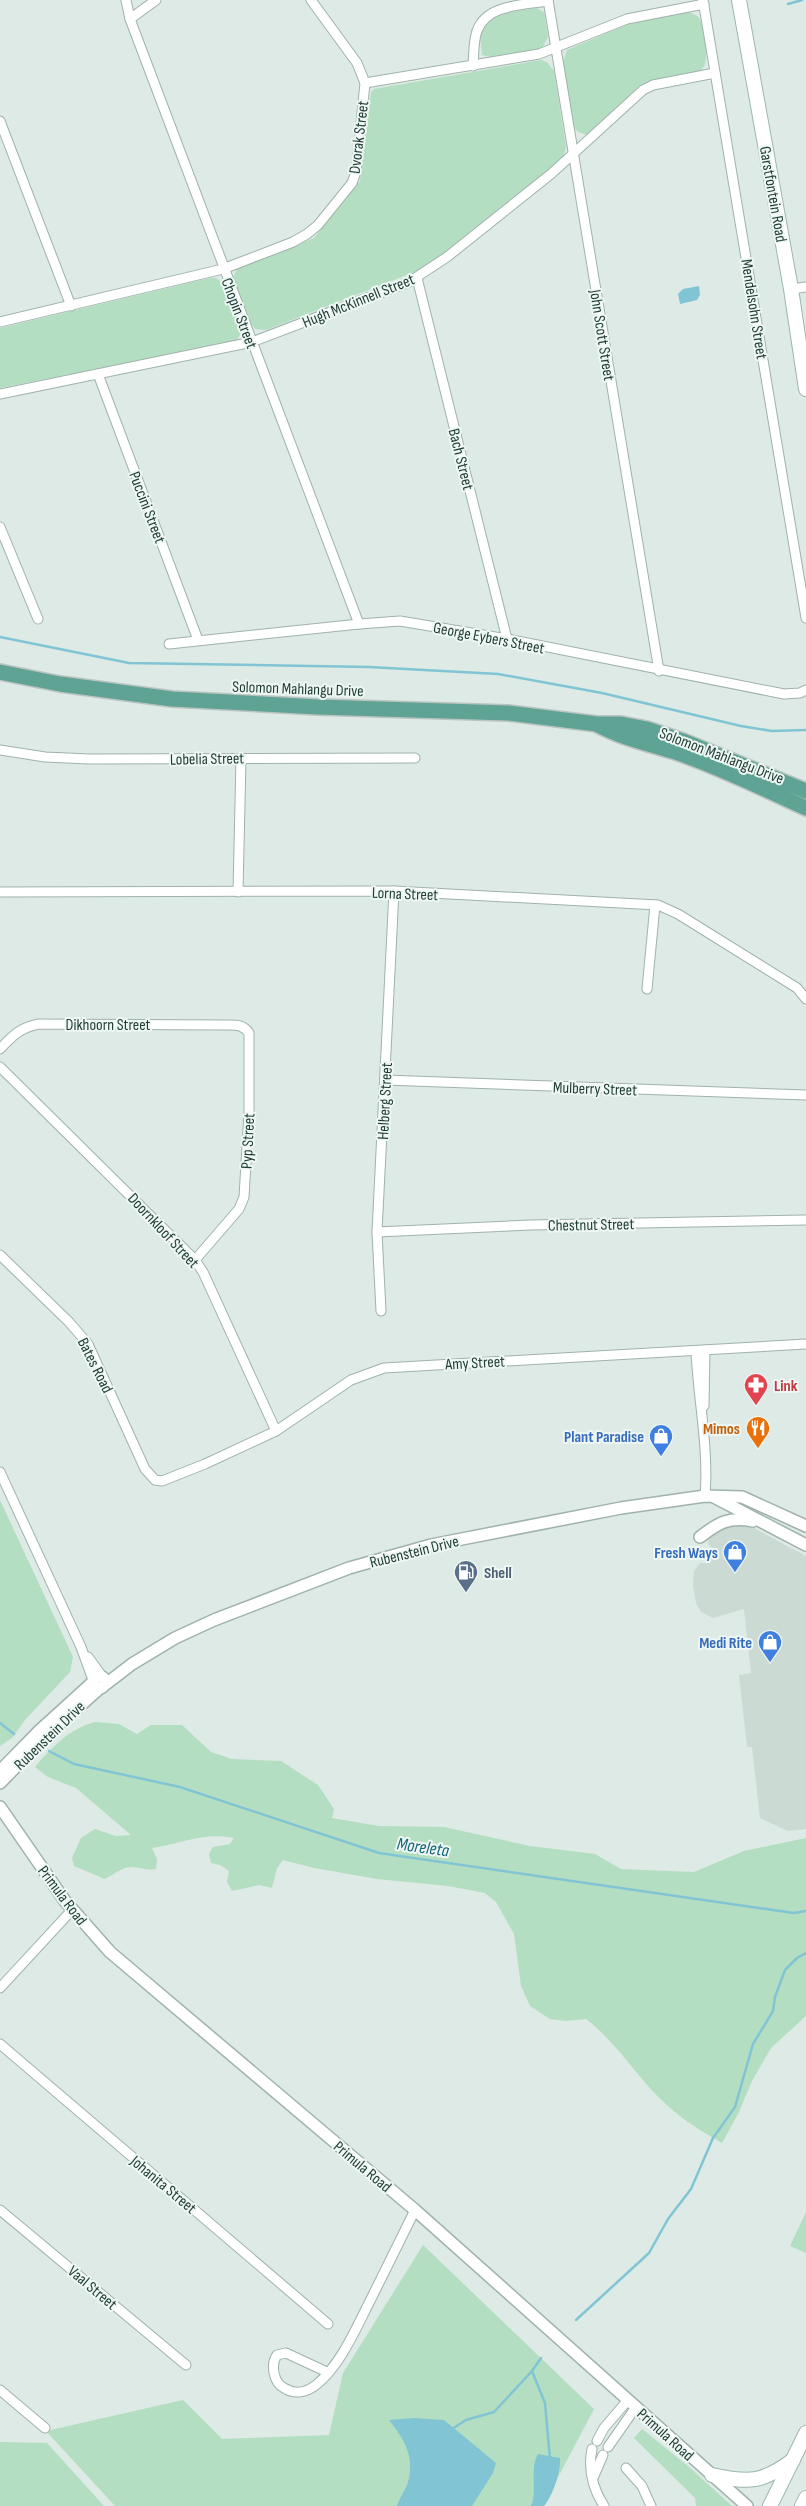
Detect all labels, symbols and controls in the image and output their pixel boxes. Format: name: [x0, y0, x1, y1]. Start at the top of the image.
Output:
street label: Dvorak Street: [346, 99, 373, 175]
street label: Garstfontein Road: [755, 145, 790, 244]
street label: Mendelsohn Street: [736, 258, 771, 361]
street label: Hugh McKinnell Street: [300, 270, 417, 333]
street label: Chopin Street: [216, 276, 261, 352]
street label: John Scott Street: [585, 287, 618, 382]
street label: Bach Street: [444, 427, 477, 492]
street label: Puccini Street: [124, 469, 169, 546]
street label: George Eybers Street: [432, 618, 546, 659]
street label: Solomon Mahlangu Drive: [232, 678, 364, 701]
street label: Solomon Mahlangu Drive: [657, 724, 786, 789]
street label: Lobelia Street: [170, 749, 244, 770]
street label: Lorna Street: [371, 884, 439, 905]
street label: Dikhoorn Street: [66, 1016, 151, 1035]
street label: Helberg Street: [374, 1062, 397, 1140]
street label: Mulberry Street: [553, 1079, 637, 1100]
street label: Pyp Street: [238, 1112, 259, 1170]
street label: Doornkloof Street: [123, 1189, 203, 1273]
street label: Chestnut Street: [548, 1215, 634, 1236]
street label: Bates Road: [73, 1335, 117, 1396]
street label: Amy Street: [444, 1352, 506, 1375]
pharmacy icon: Link: [743, 1372, 769, 1406]
place label: Link: [774, 1377, 798, 1396]
restaurant icon: Mimos: [745, 1415, 771, 1449]
place label: Mimos: [703, 1420, 740, 1439]
shop icon: Plant Paradise: [648, 1423, 674, 1457]
place label: Plant Paradise: [564, 1428, 644, 1447]
street label: Rubenstein Drive: [368, 1532, 461, 1573]
shop icon: Fresh Ways: [722, 1539, 748, 1573]
place label: Fresh Ways: [654, 1544, 718, 1563]
fuel station icon: Shell: [453, 1559, 479, 1593]
place label: Shell: [484, 1564, 512, 1583]
shop icon: Medi Rite: [757, 1629, 783, 1663]
place label: Medi Rite: [699, 1634, 752, 1653]
street label: Rubenstein Drive: [11, 1698, 89, 1775]
water label: Moreleta: [396, 1833, 451, 1862]
street label: Primula Road: [33, 1862, 90, 1929]
street label: Primula Road: [329, 2137, 395, 2197]
street label: Johanita Street: [126, 2152, 200, 2218]
street label: Vaal Street: [64, 2262, 121, 2314]
street label: Primula Road: [633, 2405, 697, 2465]

